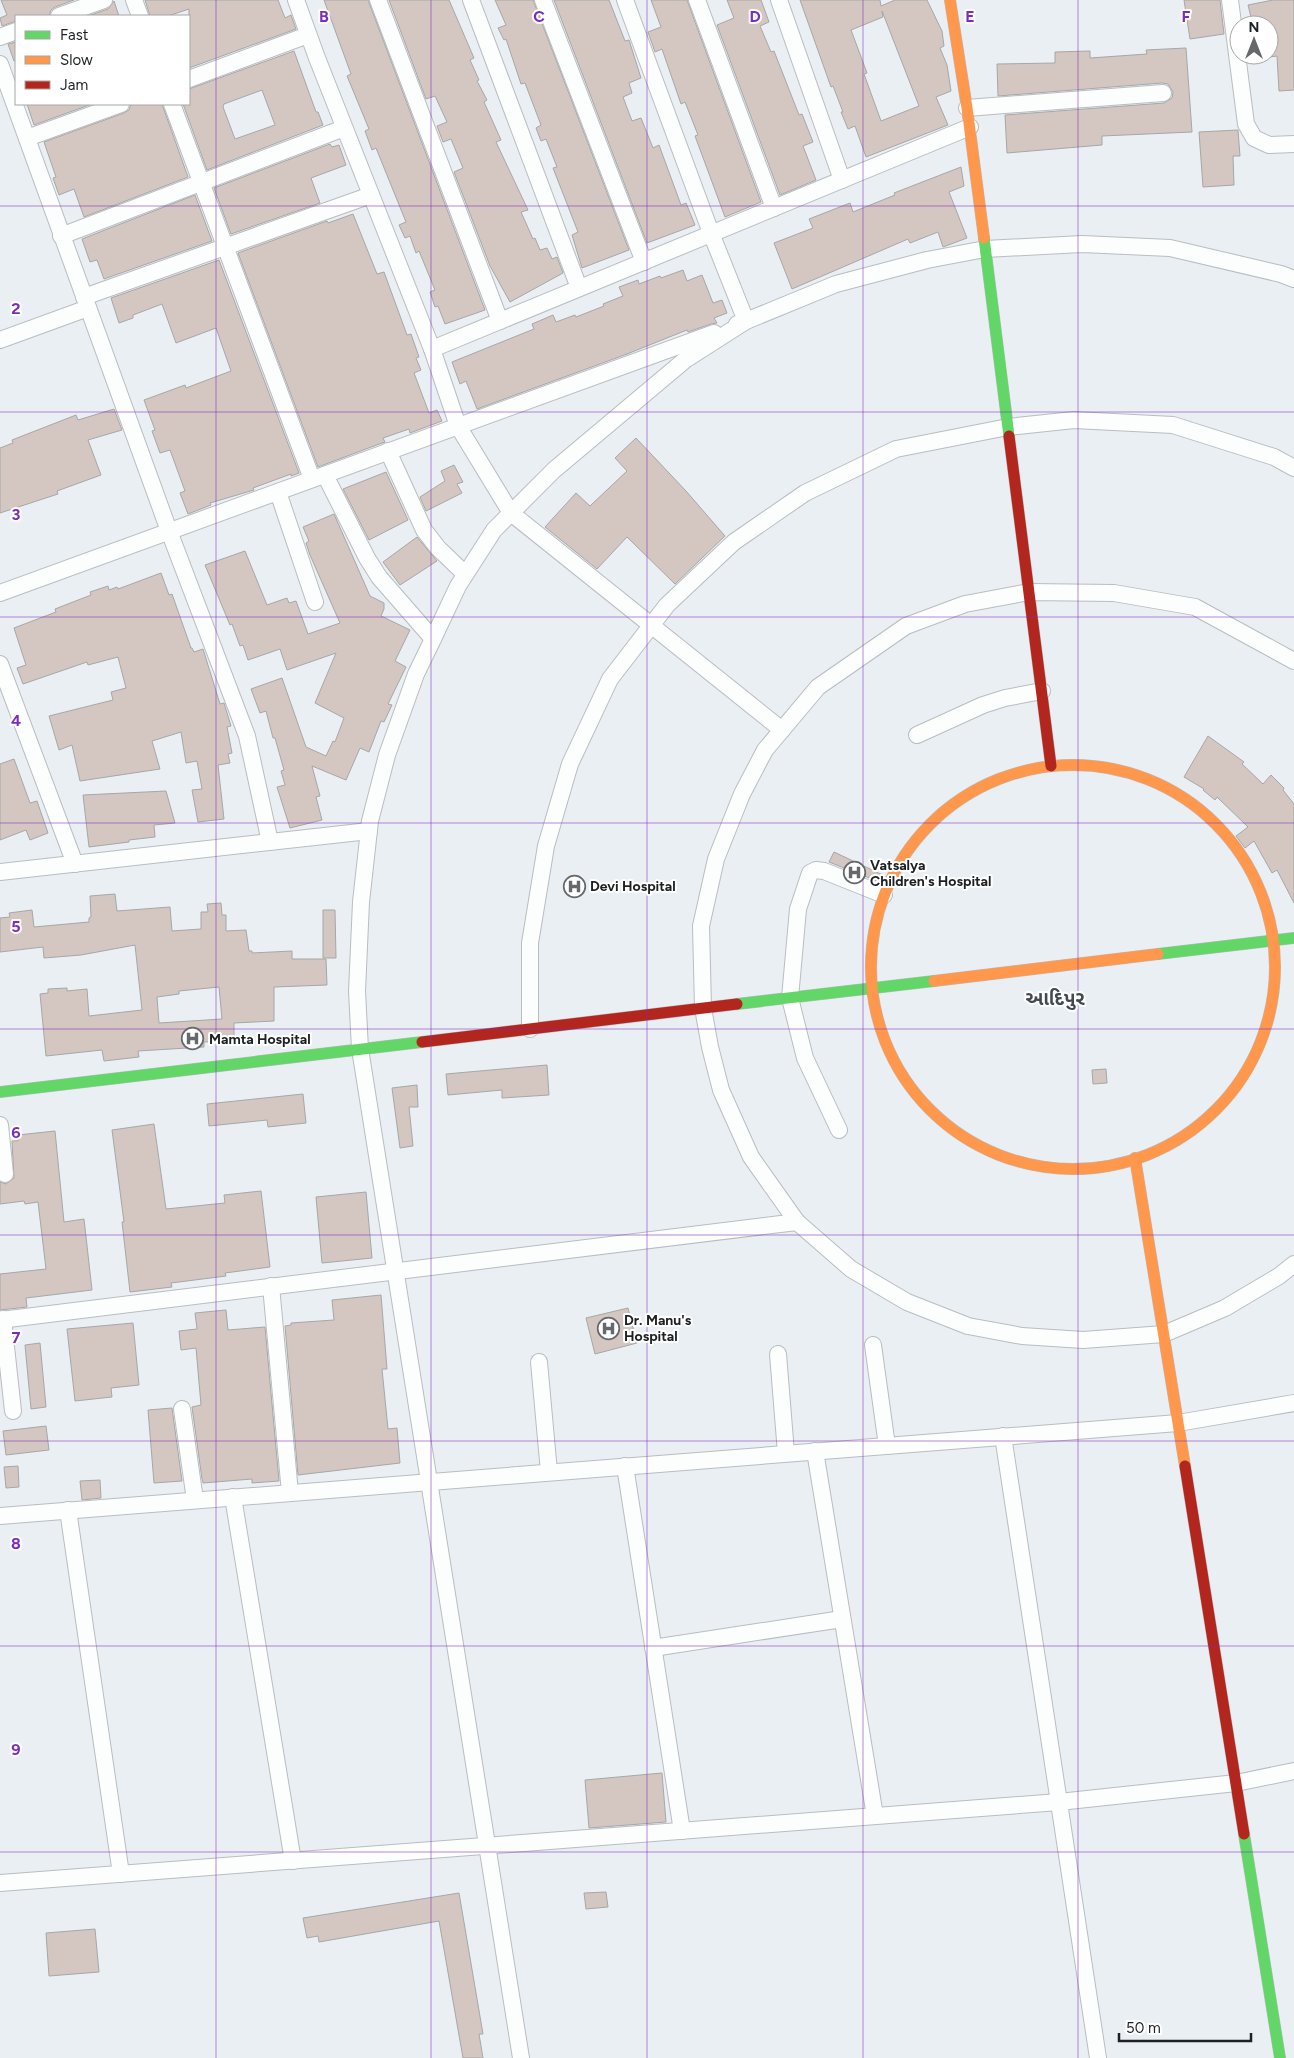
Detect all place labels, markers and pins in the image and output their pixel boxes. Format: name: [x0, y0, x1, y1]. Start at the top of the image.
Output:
place label: Vatsalya Children's Hospital: [870, 857, 992, 890]
hospital icon: Vatsalya Children's Hospital: [842, 861, 866, 885]
hospital icon: Devi Hospital: [562, 874, 586, 898]
place label: Devi Hospital: [590, 878, 676, 895]
hospital icon: Mamta Hospital: [181, 1027, 205, 1051]
place label: Mamta Hospital: [209, 1031, 311, 1048]
place label: Dr. Manu's Hospital: [624, 1312, 692, 1345]
hospital icon: Dr. Manu's Hospital: [596, 1316, 620, 1340]

